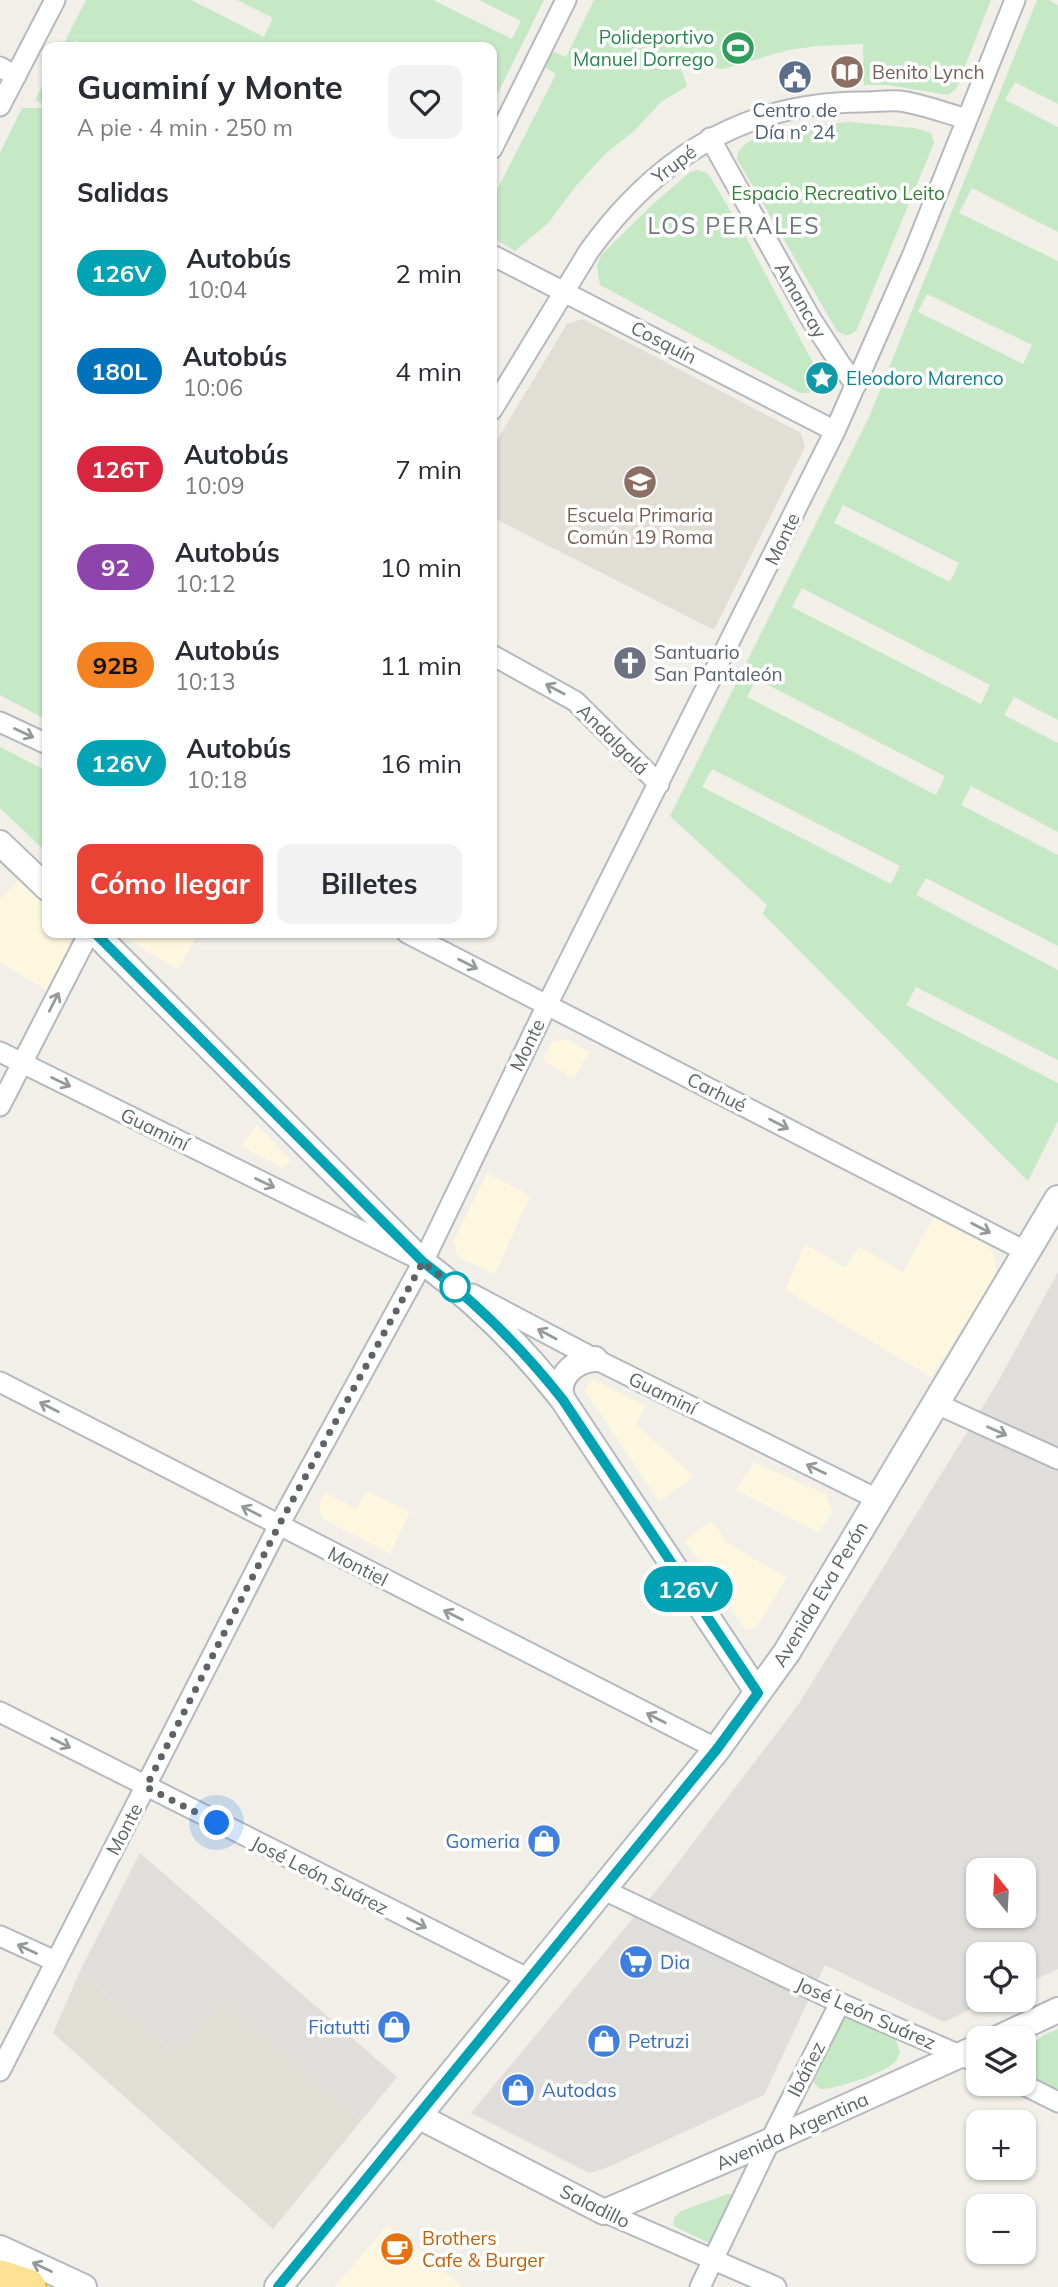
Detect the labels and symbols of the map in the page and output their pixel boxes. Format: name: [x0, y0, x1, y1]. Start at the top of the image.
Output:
place label: Polideportivo Manuel Dorrego: [573, 25, 714, 71]
sports icon: Polideportivo Manuel Dorrego: [719, 29, 757, 67]
library icon: Benito Lynch: [828, 53, 866, 91]
public building icon: Centro de Día n° 24: [776, 58, 814, 96]
place label: Benito Lynch: [872, 60, 985, 84]
place label: Centro de Día n° 24: [753, 98, 837, 144]
street label: Yrupé: [646, 139, 701, 189]
park label: Espacio Recreativo Leito: [731, 181, 945, 205]
district label: LOS PERALES: [648, 211, 821, 240]
street label: Amancay: [770, 258, 832, 342]
street label: Cosquín: [627, 315, 701, 369]
place icon: Eleodoro Marenco: [803, 359, 841, 397]
place label: Eleodoro Marenco: [846, 366, 1004, 390]
school or university icon: Escuela Primaria Común 19 Roma: [621, 463, 659, 501]
place label: Escuela Primaria Común 19 Roma: [567, 503, 713, 549]
street label: Monte: [759, 509, 805, 569]
place label: Santuario San Pantaleón: [654, 640, 783, 686]
church icon: Santuario San Pantaleón: [611, 644, 649, 682]
one-way arrow: [545, 682, 565, 696]
street label: Andalgalá: [572, 698, 654, 780]
one-way arrow: [13, 727, 34, 740]
one-way arrow: [457, 957, 477, 971]
one-way arrow: [48, 992, 62, 1013]
street label: Monte: [504, 1015, 550, 1075]
street label: Carhué: [683, 1067, 751, 1117]
one-way arrow: [50, 1076, 71, 1090]
street label: Guaminí: [117, 1102, 194, 1156]
one-way arrow: [768, 1118, 789, 1131]
one-way arrow: [254, 1177, 275, 1191]
one-way arrow: [970, 1222, 991, 1236]
unlabelled marker: [440, 1272, 470, 1302]
one-way arrow: [537, 1326, 558, 1340]
street label: Guaminí: [625, 1366, 702, 1420]
one-way arrow: [39, 1399, 60, 1413]
one-way arrow: [987, 1426, 1008, 1439]
one-way arrow: [806, 1461, 827, 1475]
one-way arrow: [241, 1504, 262, 1517]
street label: Avenida Eva Perón: [767, 1517, 873, 1671]
street label: Montiel: [324, 1541, 392, 1591]
line badge: 126V: [639, 1566, 737, 1612]
one-way arrow: [444, 1607, 464, 1621]
one-way arrow: [646, 1711, 667, 1724]
one-way arrow: [50, 1737, 71, 1751]
street label: Monte: [100, 1799, 148, 1859]
your location: [199, 1805, 234, 1840]
shop icon: Gomeria: [525, 1822, 563, 1860]
place label: Gomeria: [445, 1829, 520, 1853]
street label: José León Suárez: [248, 1830, 393, 1920]
north arrow: [966, 1858, 1036, 1928]
one-way arrow: [406, 1917, 427, 1931]
one-way arrow: [17, 1941, 38, 1954]
supermarket icon: Dia: [617, 1943, 655, 1981]
place label: Dia: [660, 1950, 690, 1974]
street label: José León Suárez: [792, 1971, 940, 2055]
shop icon: Fiatutti: [375, 2008, 413, 2046]
place label: Fiatutti: [308, 2015, 370, 2039]
shop icon: Petruzi: [585, 2022, 623, 2060]
place label: Petruzi: [628, 2029, 689, 2053]
street label: Ibáñez: [782, 2037, 830, 2101]
shop icon: Autodas: [499, 2071, 537, 2109]
place label: Autodas: [542, 2078, 617, 2102]
street label: Avenida Argentina: [712, 2087, 872, 2175]
street label: Saladillo: [556, 2179, 634, 2233]
place label: Brothers Cafe & Burger: [422, 2226, 545, 2272]
cafe icon: Brothers Cafe & Burger: [378, 2230, 416, 2268]
one-way arrow: [32, 2260, 53, 2274]

